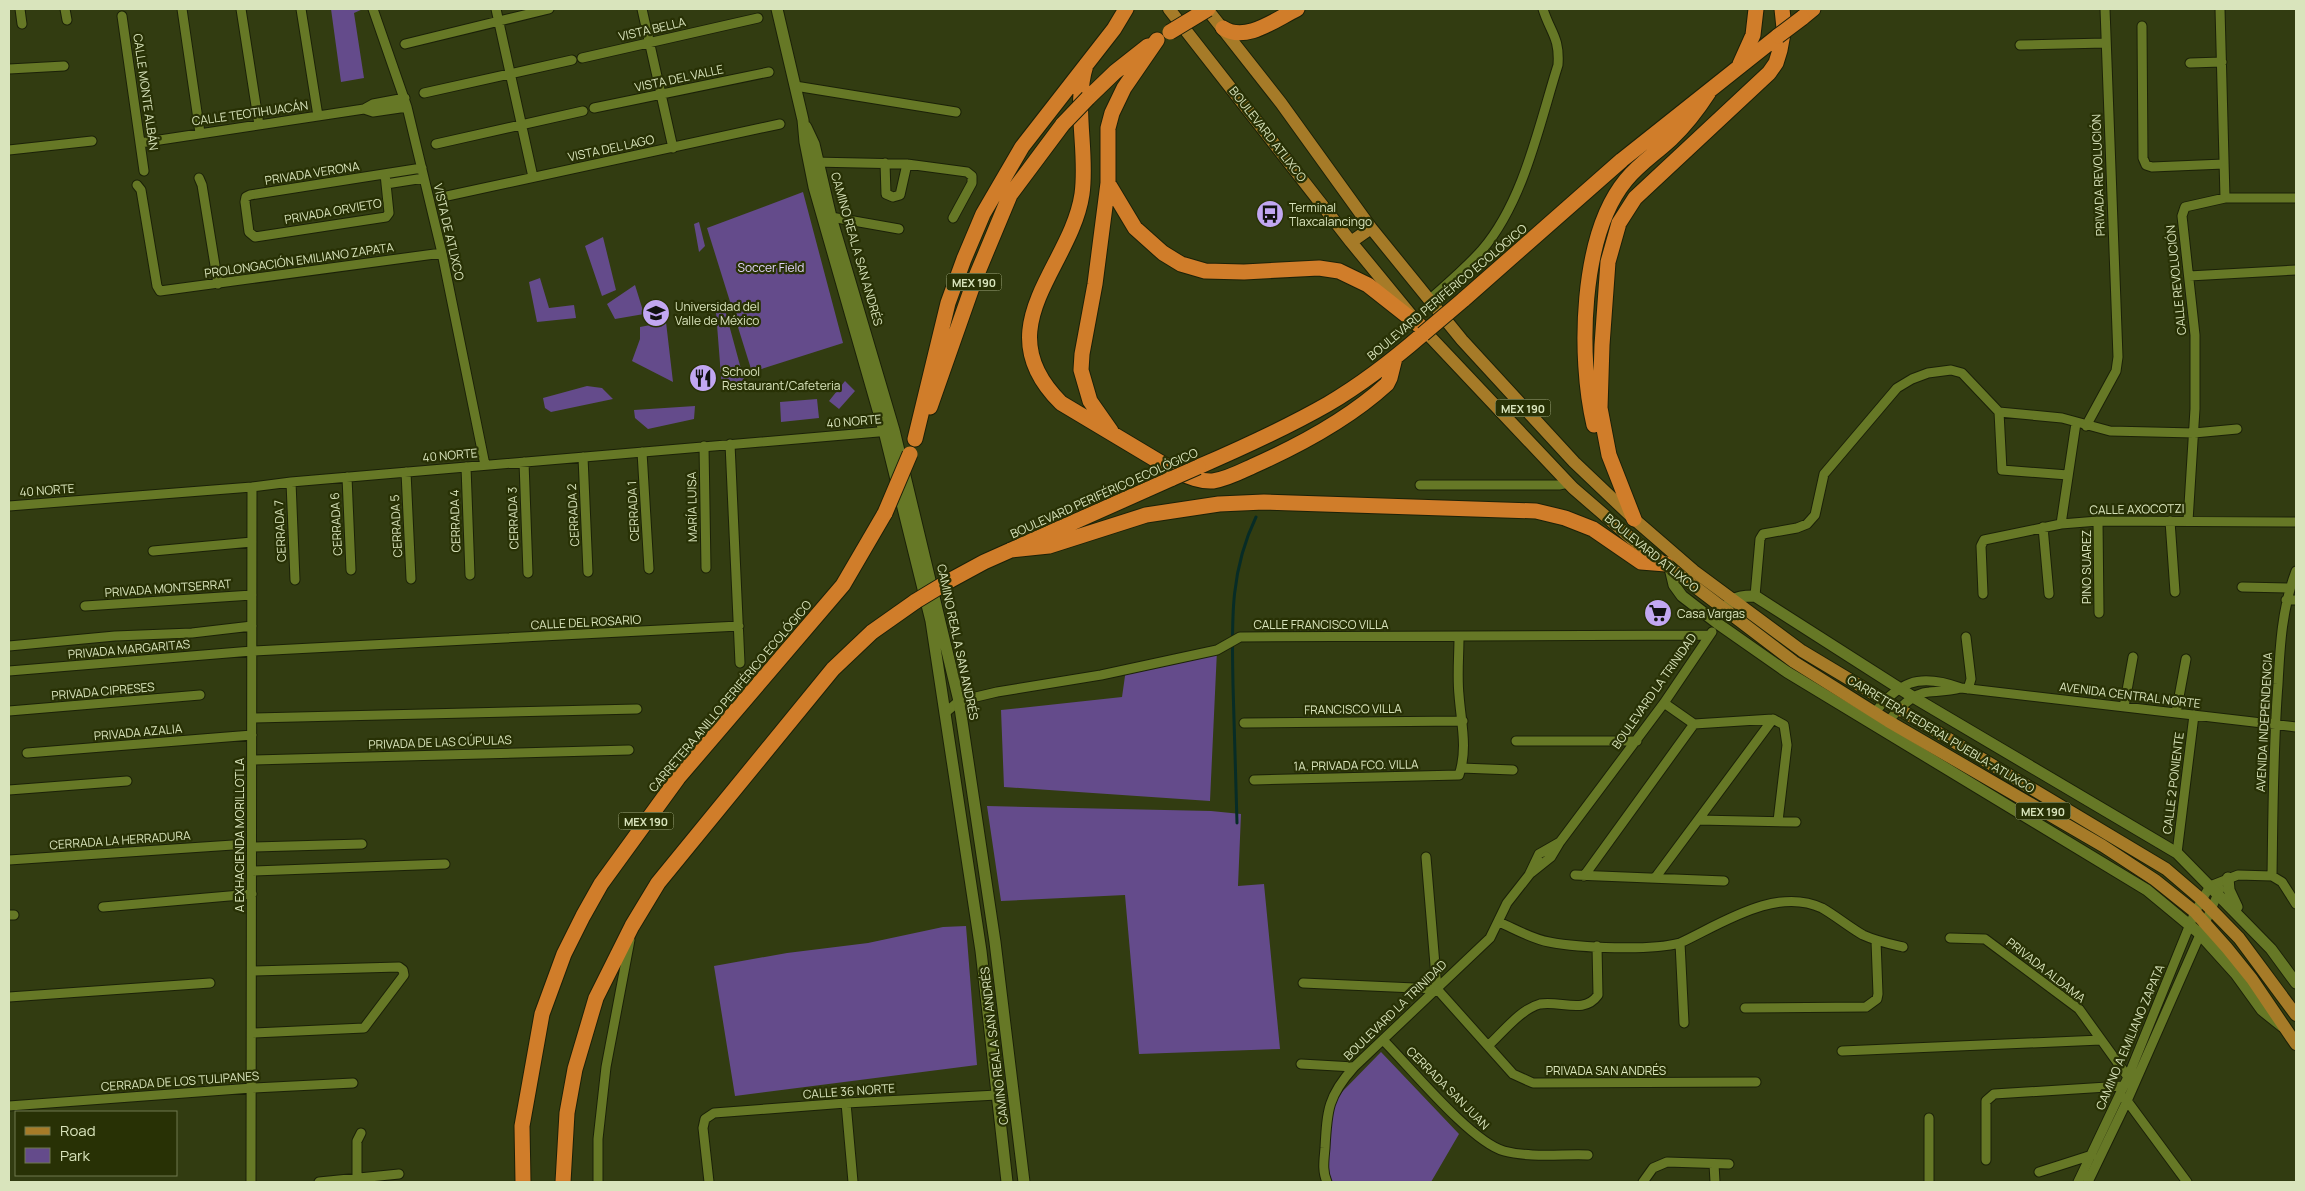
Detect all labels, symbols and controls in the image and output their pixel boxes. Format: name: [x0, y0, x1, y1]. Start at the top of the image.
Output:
street label: VISTA BELLA: [617, 13, 688, 45]
street label: CALLE MONTE ALBÁN: [129, 33, 163, 151]
street label: VISTA DEL VALLE: [633, 60, 725, 96]
street label: BOULEVARD ATLIXCO: [1225, 83, 1311, 185]
street label: CALLE TEOTIHUACÁN: [191, 96, 309, 130]
street label: PRIVADA REVOLUCIÓN: [2087, 114, 2109, 236]
street label: VISTA DEL LAGO: [566, 130, 656, 165]
street label: PRIVADA VERONA: [263, 157, 361, 189]
street label: CAMINO REAL A SAN ANDRÉS: [827, 170, 887, 328]
street label: VISTA DE ATLIXCO: [430, 182, 468, 282]
street label: PRIVADA ORVIETO: [283, 194, 383, 228]
bus stop icon: Terminal Tlaxcalancingo: [1255, 199, 1285, 229]
place label: Terminal Tlaxcalancingo: [1289, 199, 1372, 230]
street label: BOULEVARD PERIFÉRICO ECOLÓGICO: [1363, 220, 1531, 364]
street label: CALLE REVOLUCIÓN: [2162, 224, 2190, 336]
street label: PROLONGACIÓN EMILIANO ZAPATA: [203, 238, 395, 282]
park label: Soccer Field: [738, 259, 804, 276]
road number: MEX 190: [946, 274, 1002, 290]
school or university icon: Universidad del Valle de México: [641, 298, 671, 328]
place label: Universidad del Valle de México: [675, 298, 760, 329]
restaurant icon: School Restaurant/Cafeteria: [688, 363, 718, 393]
place label: School Restaurant/Cafeteria: [722, 363, 840, 394]
road number: MEX 190: [1496, 399, 1550, 416]
street label: 40 NORTE: [826, 410, 882, 432]
street label: 40 NORTE: [422, 444, 478, 466]
street label: BOULEVARD PERIFÉRICO ECOLÓGICO: [1007, 444, 1201, 542]
street label: MARÍA LUISA: [683, 471, 701, 542]
street label: 40 NORTE: [19, 480, 75, 500]
street label: CERRADA 1: [623, 480, 643, 542]
street label: CERRADA 2: [563, 483, 583, 547]
street label: CERRADA 3: [503, 486, 523, 550]
street label: CERRADA 4: [445, 489, 465, 553]
street label: CERRADA 6: [326, 492, 346, 556]
street label: CERRADA 5: [386, 494, 406, 558]
street label: CERRADA 7: [270, 500, 290, 562]
street label: CALLE AXOCOTZI: [2089, 500, 2185, 518]
street label: BOULEVARD ATLIXCO: [1601, 510, 1703, 596]
street label: PINO SUAREZ: [2078, 530, 2095, 604]
street label: CAMINO REAL A SAN ANDRÉS: [933, 562, 983, 722]
street label: PRIVADA MONTSERRAT: [104, 575, 233, 601]
street label: CARRETERA ANILLO PERIFÉRICO ECOLÓGICO: [645, 596, 816, 795]
supermarket icon: Casa Vargas: [1643, 598, 1673, 628]
place label: Casa Vargas: [1677, 605, 1745, 622]
street label: CALLE DEL ROSARIO: [530, 611, 642, 633]
street label: CALLE FRANCISCO VILLA: [1253, 616, 1389, 633]
street label: BOULEVARD LA TRINIDAD: [1608, 630, 1700, 752]
street label: PRIVADA MARGARITAS: [67, 635, 191, 663]
street label: AVENIDA INDEPENDENCIA: [2252, 651, 2276, 792]
street label: CARRETERA FEDERAL PUEBLA-ATLIXCO: [1844, 671, 2038, 797]
street label: PRIVADA CIPRESES: [51, 678, 155, 704]
street label: AVENIDA CENTRAL NORTE: [2058, 678, 2202, 712]
street label: FRANCISCO VILLA: [1304, 700, 1402, 718]
street label: PRIVADA AZALIA: [93, 720, 183, 744]
street label: PRIVADA DE LAS CÚPULAS: [368, 731, 512, 753]
street label: CALLE 2 PONIENTE: [2158, 731, 2188, 835]
street label: 1A. PRIVADA FCO. VILLA: [1293, 755, 1419, 775]
street label: A EXHACIENDA MORILLOTLA: [231, 757, 248, 912]
road number: MEX 190: [2016, 802, 2070, 819]
road number: MEX 190: [618, 812, 674, 829]
street label: CERRADA LA HERRADURA: [49, 827, 192, 853]
street label: PRIVADA ALDAMA: [2003, 934, 2089, 1007]
street label: BOULEVARD LA TRINIDAD: [1340, 956, 1450, 1064]
street label: CAMINO A EMILIANO ZAPATA: [2092, 961, 2169, 1112]
street label: CAMINO REAL A SAN ANDRÉS: [976, 966, 1012, 1126]
street label: CERRADA SAN JUAN: [1403, 1043, 1493, 1133]
street label: PRIVADA SAN ANDRÉS: [1546, 1062, 1666, 1079]
street label: CERRADA DE LOS TULIPANES: [100, 1067, 260, 1095]
street label: CALLE 36 NORTE: [802, 1079, 896, 1103]
legend: [15, 1111, 178, 1176]
text: Road: [60, 1120, 96, 1141]
text: Park: [60, 1145, 90, 1166]

